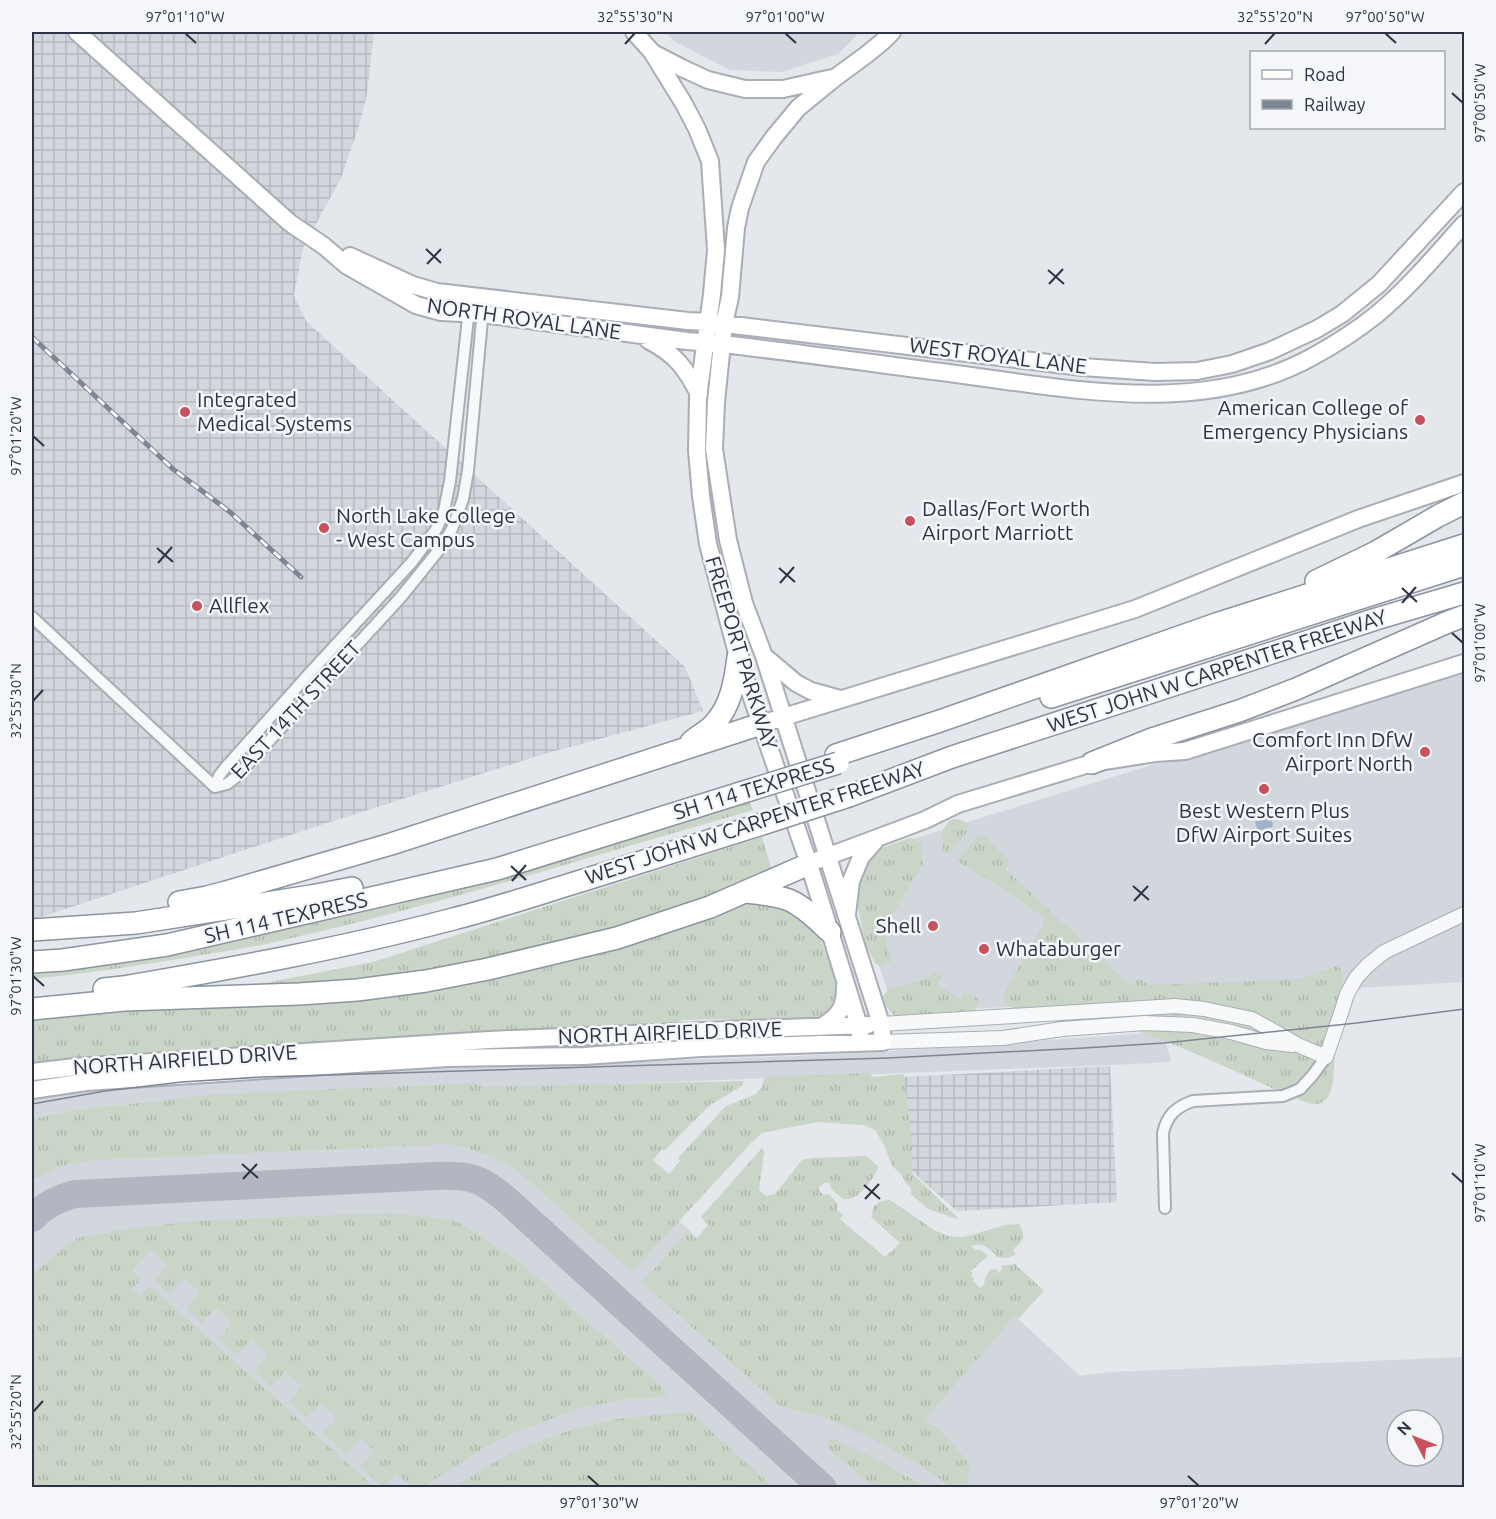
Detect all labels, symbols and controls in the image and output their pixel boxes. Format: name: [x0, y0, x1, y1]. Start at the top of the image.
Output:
text: 97°01'10"W: [145, 8, 225, 25]
text: 32°55'30"N: [597, 8, 673, 25]
text: 97°01'00"W: [745, 8, 825, 25]
text: 32°55'20"N: [1237, 8, 1313, 25]
text: 97°00'50"W: [1345, 8, 1425, 25]
legend: [1250, 51, 1445, 129]
text: 97°00'50"W: [1471, 63, 1488, 143]
text: Road: [1304, 64, 1346, 84]
text: Railway: [1304, 94, 1366, 114]
street label: NORTH ROYAL LANE: [426, 293, 623, 344]
street label: WEST ROYAL LANE: [908, 332, 1088, 378]
place label: Integrated Medical Systems: [197, 387, 352, 435]
place label: American College of Emergency Physicians: [1203, 395, 1409, 443]
text: 97°01'20"W: [7, 396, 24, 476]
marker: Integrated Medical Systems: [178, 405, 192, 419]
marker: American College of Emergency Physicians: [1413, 413, 1427, 427]
place label: Dallas/Fort Worth Airport Marriott: [922, 496, 1090, 544]
place label: North Lake College - West Campus: [336, 503, 516, 551]
marker: Dallas/Fort Worth Airport Marriott: [903, 514, 917, 528]
marker: North Lake College - West Campus: [317, 521, 331, 535]
street label: FREEPORT PARKWAY: [701, 553, 783, 752]
place label: Allflex: [209, 593, 270, 617]
marker: Allflex: [190, 599, 204, 613]
text: 97°01'00"W: [1471, 603, 1488, 683]
street label: WEST JOHN W CARPENTER FREEWAY: [1044, 604, 1390, 736]
street label: EAST 14TH STREET: [225, 635, 365, 783]
text: 32°55'30"N: [7, 663, 24, 739]
place label: Comfort Inn DfW Airport North: [1252, 727, 1413, 775]
marker: Comfort Inn DfW Airport North: [1418, 745, 1432, 759]
street label: SH 114 TEXPRESS: [670, 752, 837, 824]
street label: WEST JOHN W CARPENTER FREEWAY: [582, 756, 928, 888]
marker: Best Western Plus DfW Airport Suites: [1257, 782, 1271, 796]
place label: Best Western Plus DfW Airport Suites: [1176, 798, 1352, 846]
street label: SH 114 TEXPRESS: [202, 887, 370, 947]
place label: Shell: [875, 913, 921, 937]
marker: Shell: [926, 919, 940, 933]
text: 97°01'30"W: [7, 936, 24, 1016]
place label: Whataburger: [996, 936, 1121, 960]
marker: Whataburger: [977, 942, 991, 956]
street label: NORTH AIRFIELD DRIVE: [557, 1016, 783, 1048]
street label: NORTH AIRFIELD DRIVE: [72, 1039, 298, 1079]
text: 97°01'10"W: [1471, 1143, 1488, 1223]
text: 32°55'20"N: [7, 1374, 24, 1450]
north arrow: [1385, 1408, 1445, 1468]
text: N: [1393, 1418, 1415, 1438]
text: 97°01'30"W: [559, 1494, 639, 1511]
text: 97°01'20"W: [1159, 1494, 1239, 1511]

